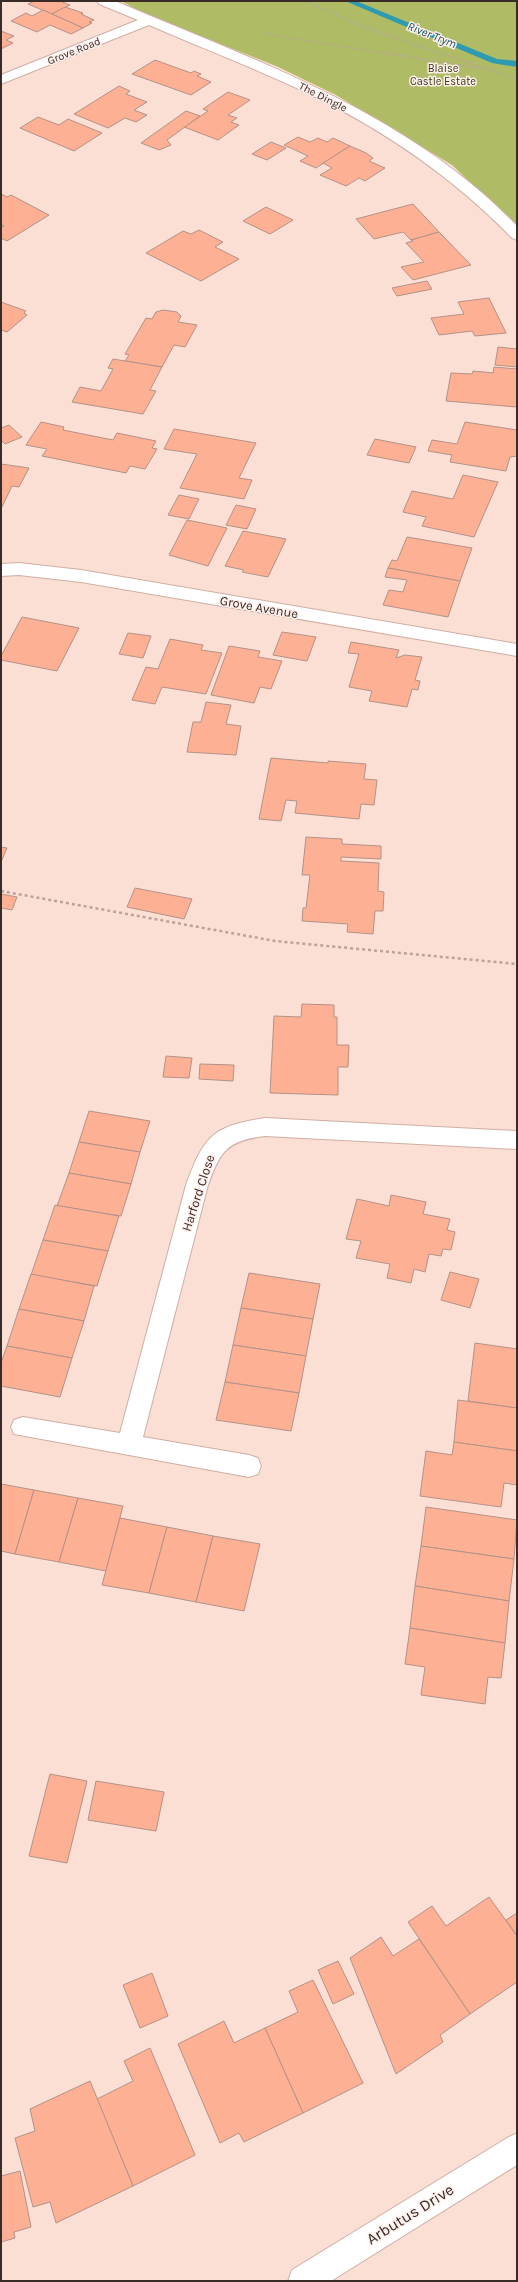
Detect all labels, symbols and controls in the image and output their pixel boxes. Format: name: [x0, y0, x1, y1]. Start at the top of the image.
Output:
water label: River Trym: [405, 19, 459, 51]
street label: Grove Road: [46, 34, 102, 68]
park label: Blaise Castle Estate: [410, 62, 476, 88]
street label: The Dingle: [297, 79, 350, 115]
street label: Grove Avenue: [219, 593, 300, 621]
street label: Harford Close: [179, 1152, 218, 1233]
street label: Arbutus Drive: [363, 2180, 457, 2248]

